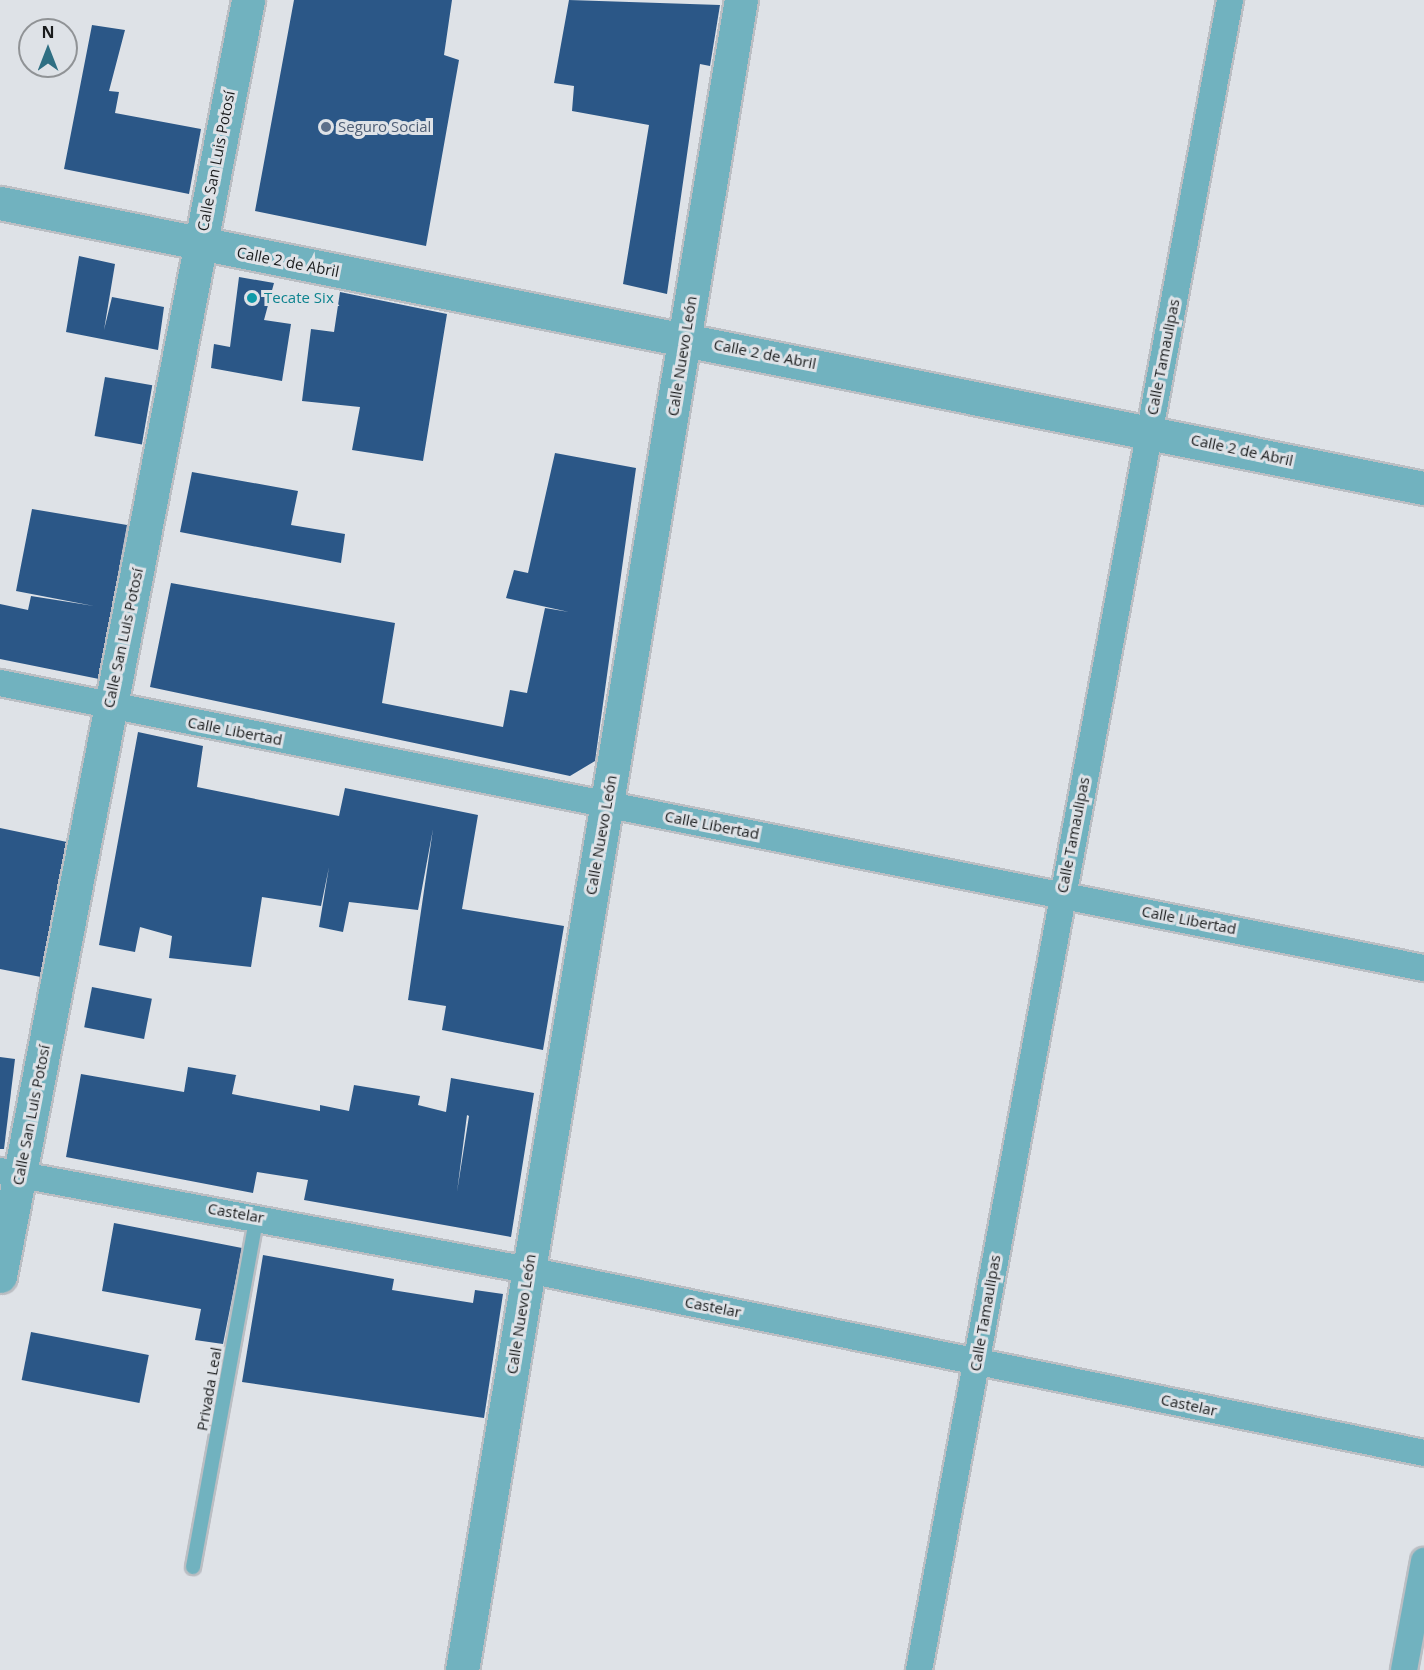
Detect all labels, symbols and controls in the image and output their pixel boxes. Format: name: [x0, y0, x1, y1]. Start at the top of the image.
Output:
north arrow: [18, 18, 78, 78]
text: N: [41, 21, 55, 43]
street label: Calle San Luis Potosí: [194, 89, 238, 233]
place label: Seguro Social: [338, 118, 431, 136]
marker: Seguro Social: [319, 120, 333, 134]
street label: Calle 2 de Abril: [235, 243, 341, 281]
place label: Tecate Six: [264, 289, 334, 307]
marker: Tecate Six: [245, 291, 259, 305]
street label: Calle Nuevo León: [664, 295, 700, 417]
street label: Calle Tamaulipas: [1143, 297, 1183, 417]
street label: Calle 2 de Abril: [712, 335, 818, 373]
street label: Calle 2 de Abril: [1189, 430, 1295, 470]
street label: Calle San Luis Potosí: [99, 566, 147, 710]
street label: Calle Libertad: [186, 713, 284, 749]
street label: Calle Nuevo León: [582, 774, 620, 896]
street label: Calle Tamaulipas: [1053, 775, 1093, 895]
street label: Calle Libertad: [663, 807, 761, 843]
street label: Calle Libertad: [1140, 902, 1238, 938]
street label: Calle San Luis Potosí: [9, 1043, 53, 1187]
street label: Castelar: [206, 1199, 266, 1227]
street label: Calle Nuevo León: [503, 1253, 539, 1375]
street label: Calle Tamaulipas: [966, 1253, 1004, 1373]
street label: Castelar: [683, 1293, 743, 1321]
street label: Privada Leal: [193, 1346, 225, 1432]
street label: Castelar: [1159, 1390, 1219, 1420]

